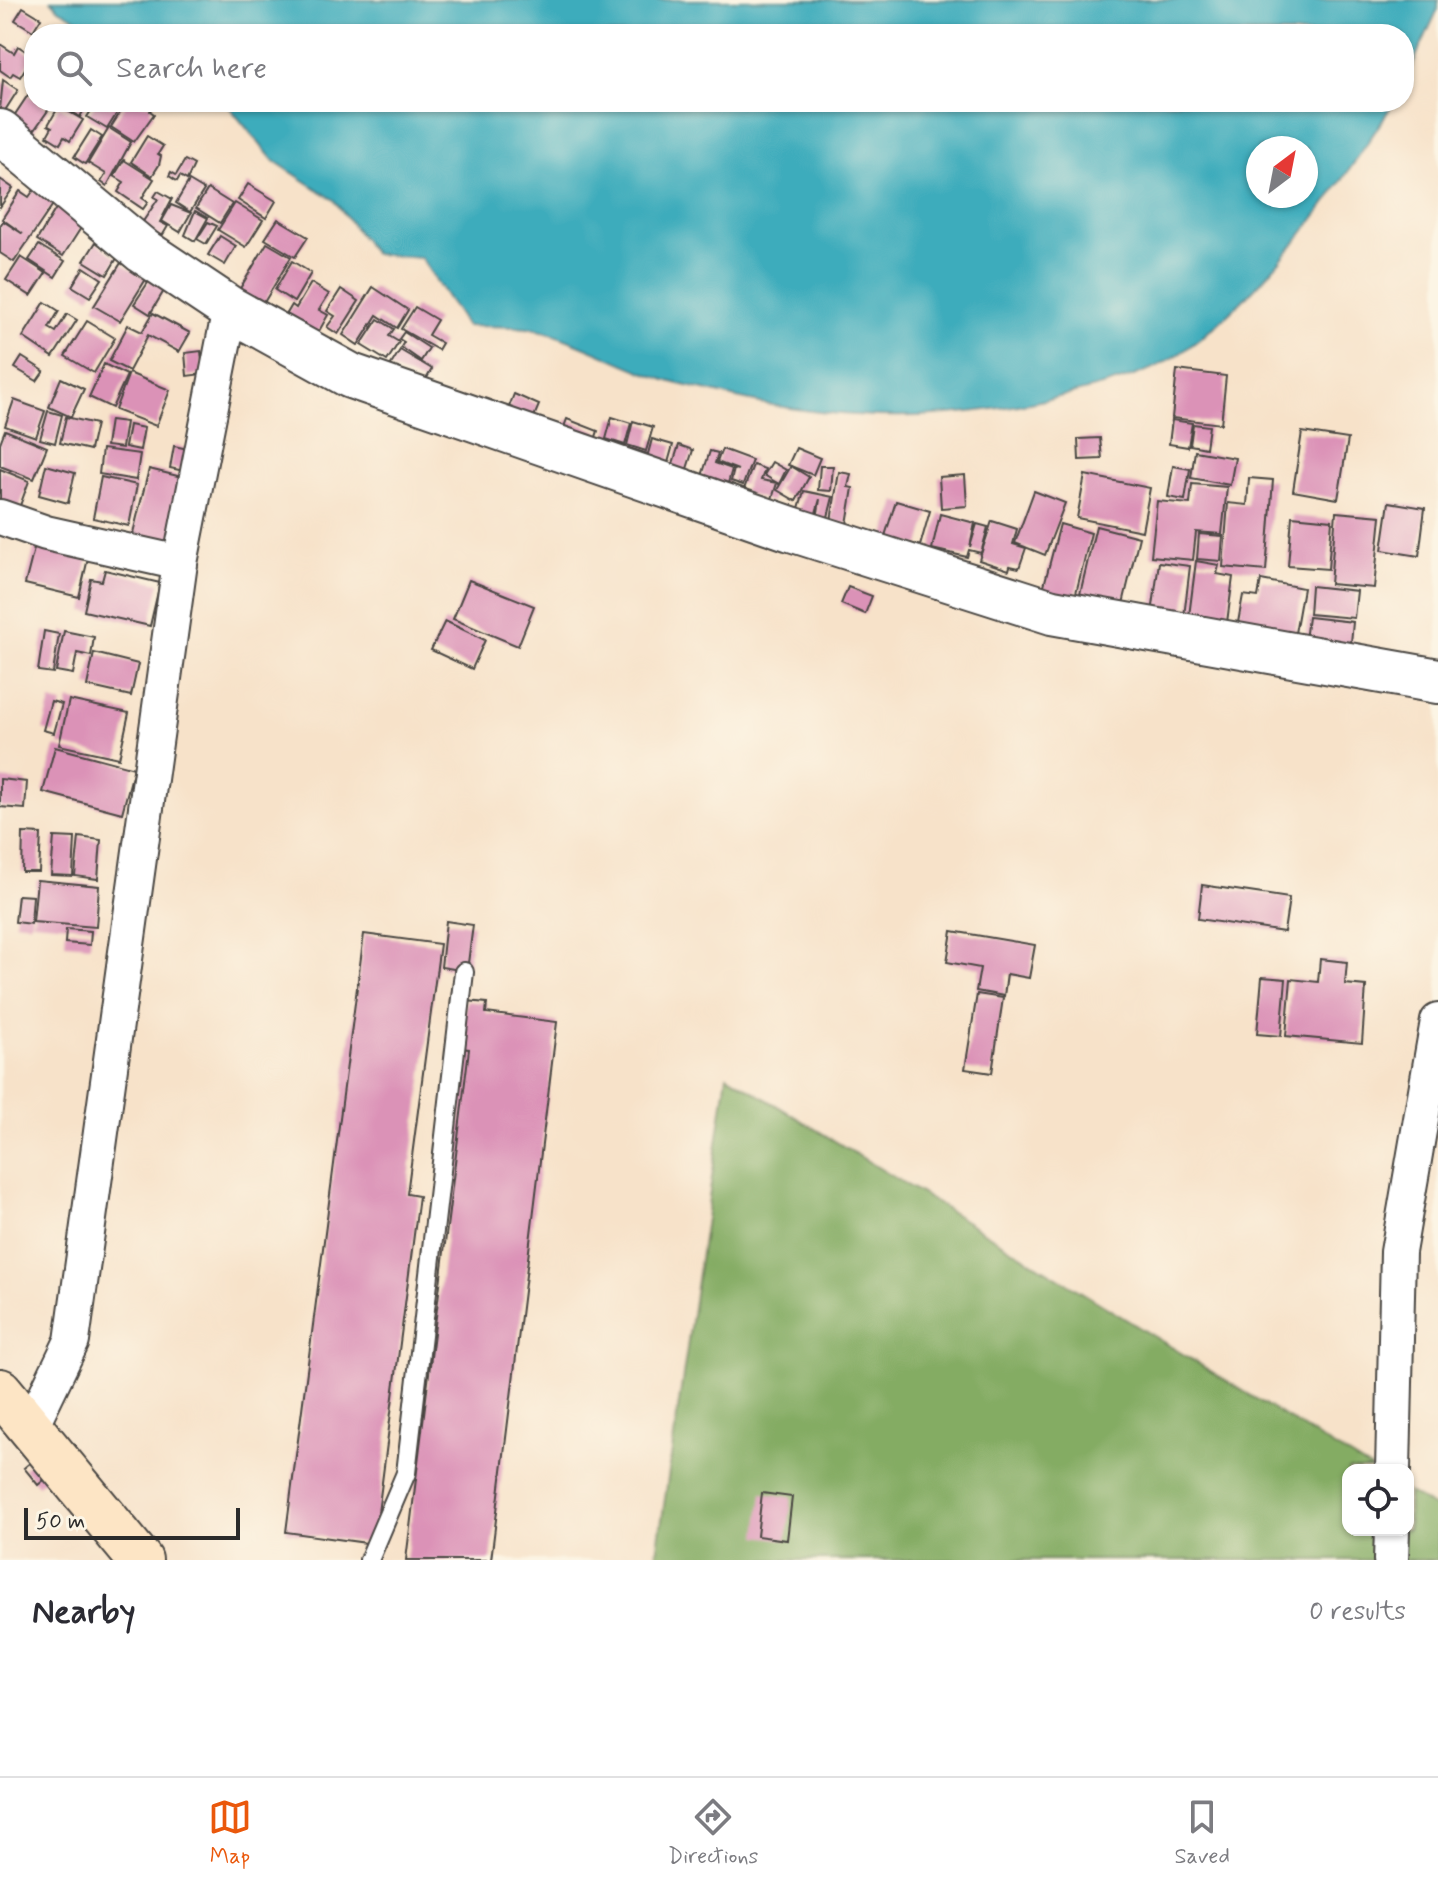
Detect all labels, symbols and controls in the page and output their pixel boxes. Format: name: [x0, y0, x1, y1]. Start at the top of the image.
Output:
search box: [24, 24, 1414, 112]
icon: search: [52, 46, 96, 90]
text: Search here: [116, 49, 267, 88]
north arrow: [1246, 136, 1318, 208]
map controls: [1342, 1464, 1414, 1536]
button: locate: [1342, 1464, 1414, 1536]
scale bar: [24, 1504, 240, 1540]
text: 50 m: [36, 1508, 85, 1536]
text: Nearby: [32, 1590, 136, 1635]
text: 0 results: [1309, 1595, 1406, 1629]
tab: Map: [208, 1795, 252, 1871]
tab: Directions: [668, 1795, 758, 1871]
tab: Saved: [1174, 1795, 1230, 1871]

